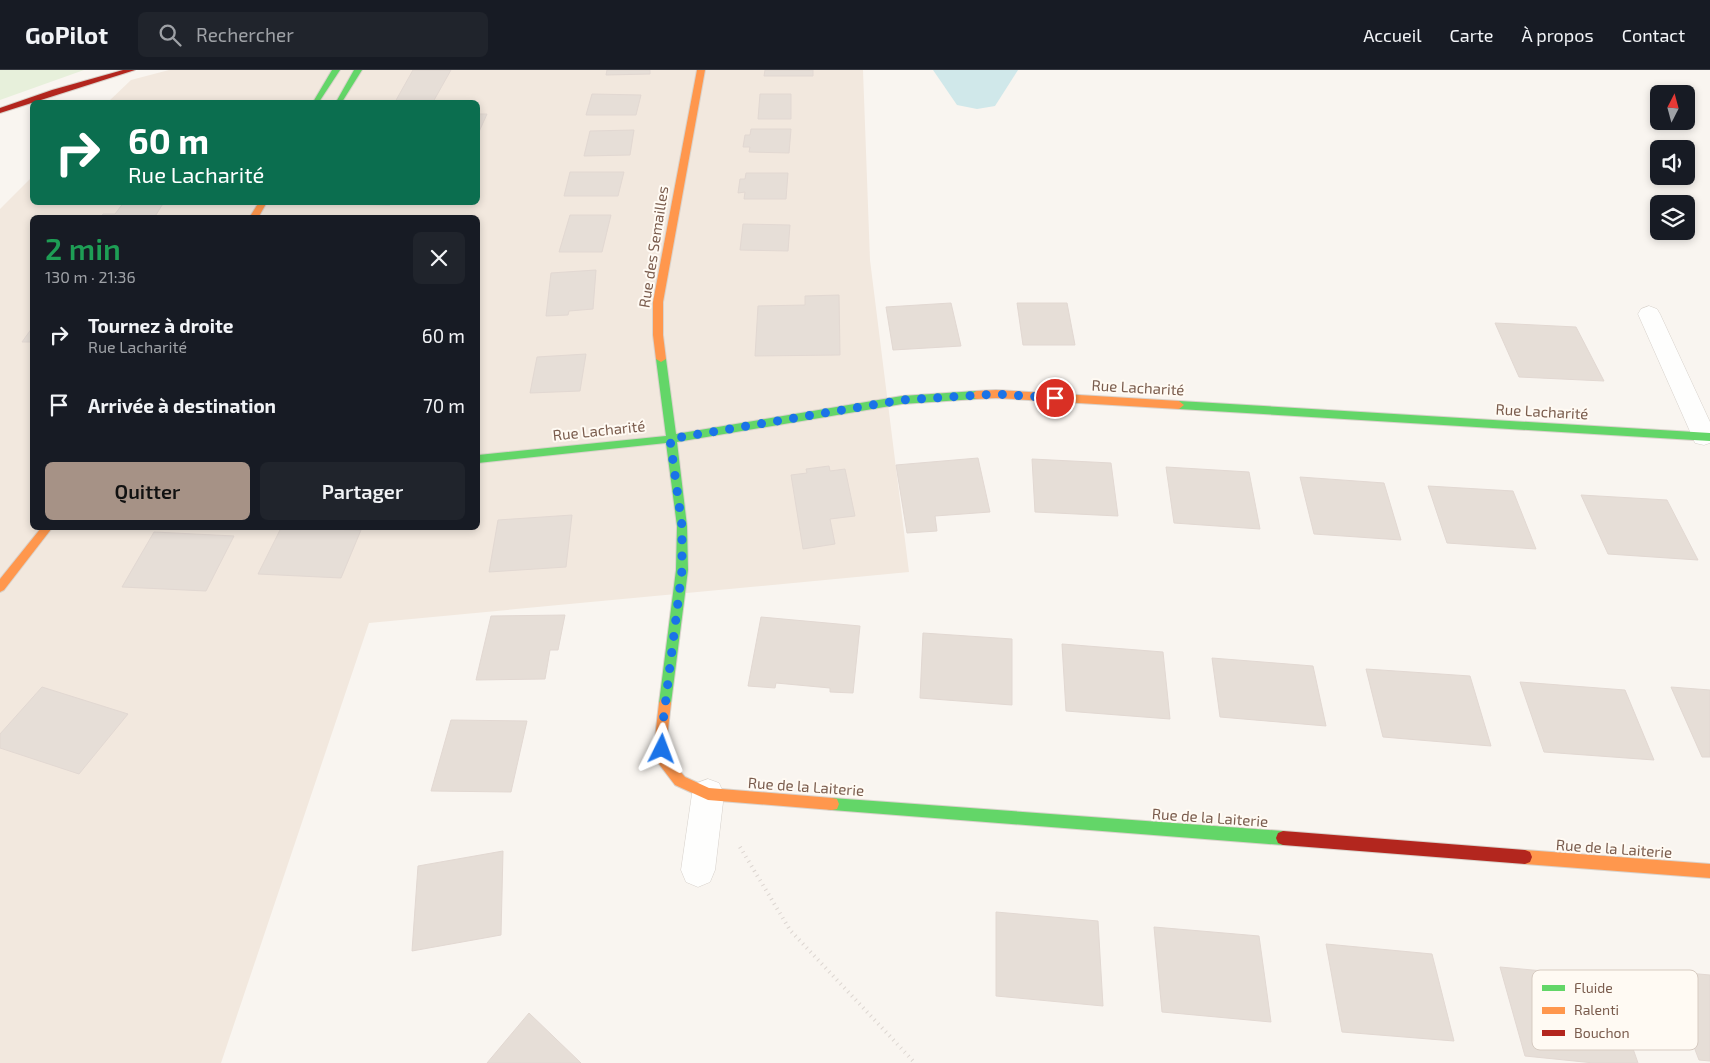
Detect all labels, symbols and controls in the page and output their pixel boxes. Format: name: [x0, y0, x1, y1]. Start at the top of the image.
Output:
search box: [138, 12, 488, 57]
text: GoPilot: [25, 20, 108, 49]
icon: search: [156, 21, 184, 49]
text: Rechercher: [196, 23, 294, 46]
text: Accueil: [1363, 24, 1422, 46]
text: Carte: [1450, 24, 1493, 46]
text: À propos: [1521, 24, 1594, 46]
text: Contact: [1622, 24, 1685, 46]
north arrow: [1650, 85, 1695, 130]
map controls: [1650, 85, 1695, 240]
text: 60 m: [128, 119, 209, 161]
icon: right: [45, 120, 110, 185]
button: sound: [1650, 140, 1695, 185]
text: Rue Lacharité: [128, 161, 264, 187]
street label: Rue des Semailles: [635, 185, 672, 309]
button: layers: [1650, 195, 1695, 240]
text: 2 min: [45, 230, 121, 266]
button: close: [413, 232, 465, 284]
text: 130 m · 21:36: [45, 267, 136, 286]
text: Tournez à droite: [88, 314, 234, 337]
icon: right: [45, 321, 73, 349]
text: 60 m: [422, 324, 465, 347]
text: Rue Lacharité: [88, 337, 187, 356]
street label: Rue Lacharité: [1091, 376, 1185, 398]
pin: [1034, 377, 1076, 419]
icon: arrive: [1041, 384, 1069, 412]
icon: arrive: [45, 391, 73, 419]
text: Arrivée à destination: [88, 394, 276, 417]
text: 70 m: [423, 394, 465, 417]
street label: Rue Lacharité: [1495, 400, 1589, 422]
street label: Rue Lacharité: [552, 416, 646, 444]
button: Quitter: [45, 462, 250, 520]
button: Partager: [260, 462, 465, 520]
position arrow: [635, 722, 687, 774]
street label: Rue de la Laiterie: [747, 773, 865, 799]
street label: Rue de la Laiterie: [1151, 804, 1269, 830]
street label: Rue de la Laiterie: [1555, 835, 1673, 861]
legend: [1532, 970, 1698, 1050]
text: Fluide: [1574, 979, 1613, 996]
text: Ralenti: [1574, 1001, 1619, 1018]
text: Bouchon: [1574, 1024, 1630, 1041]

